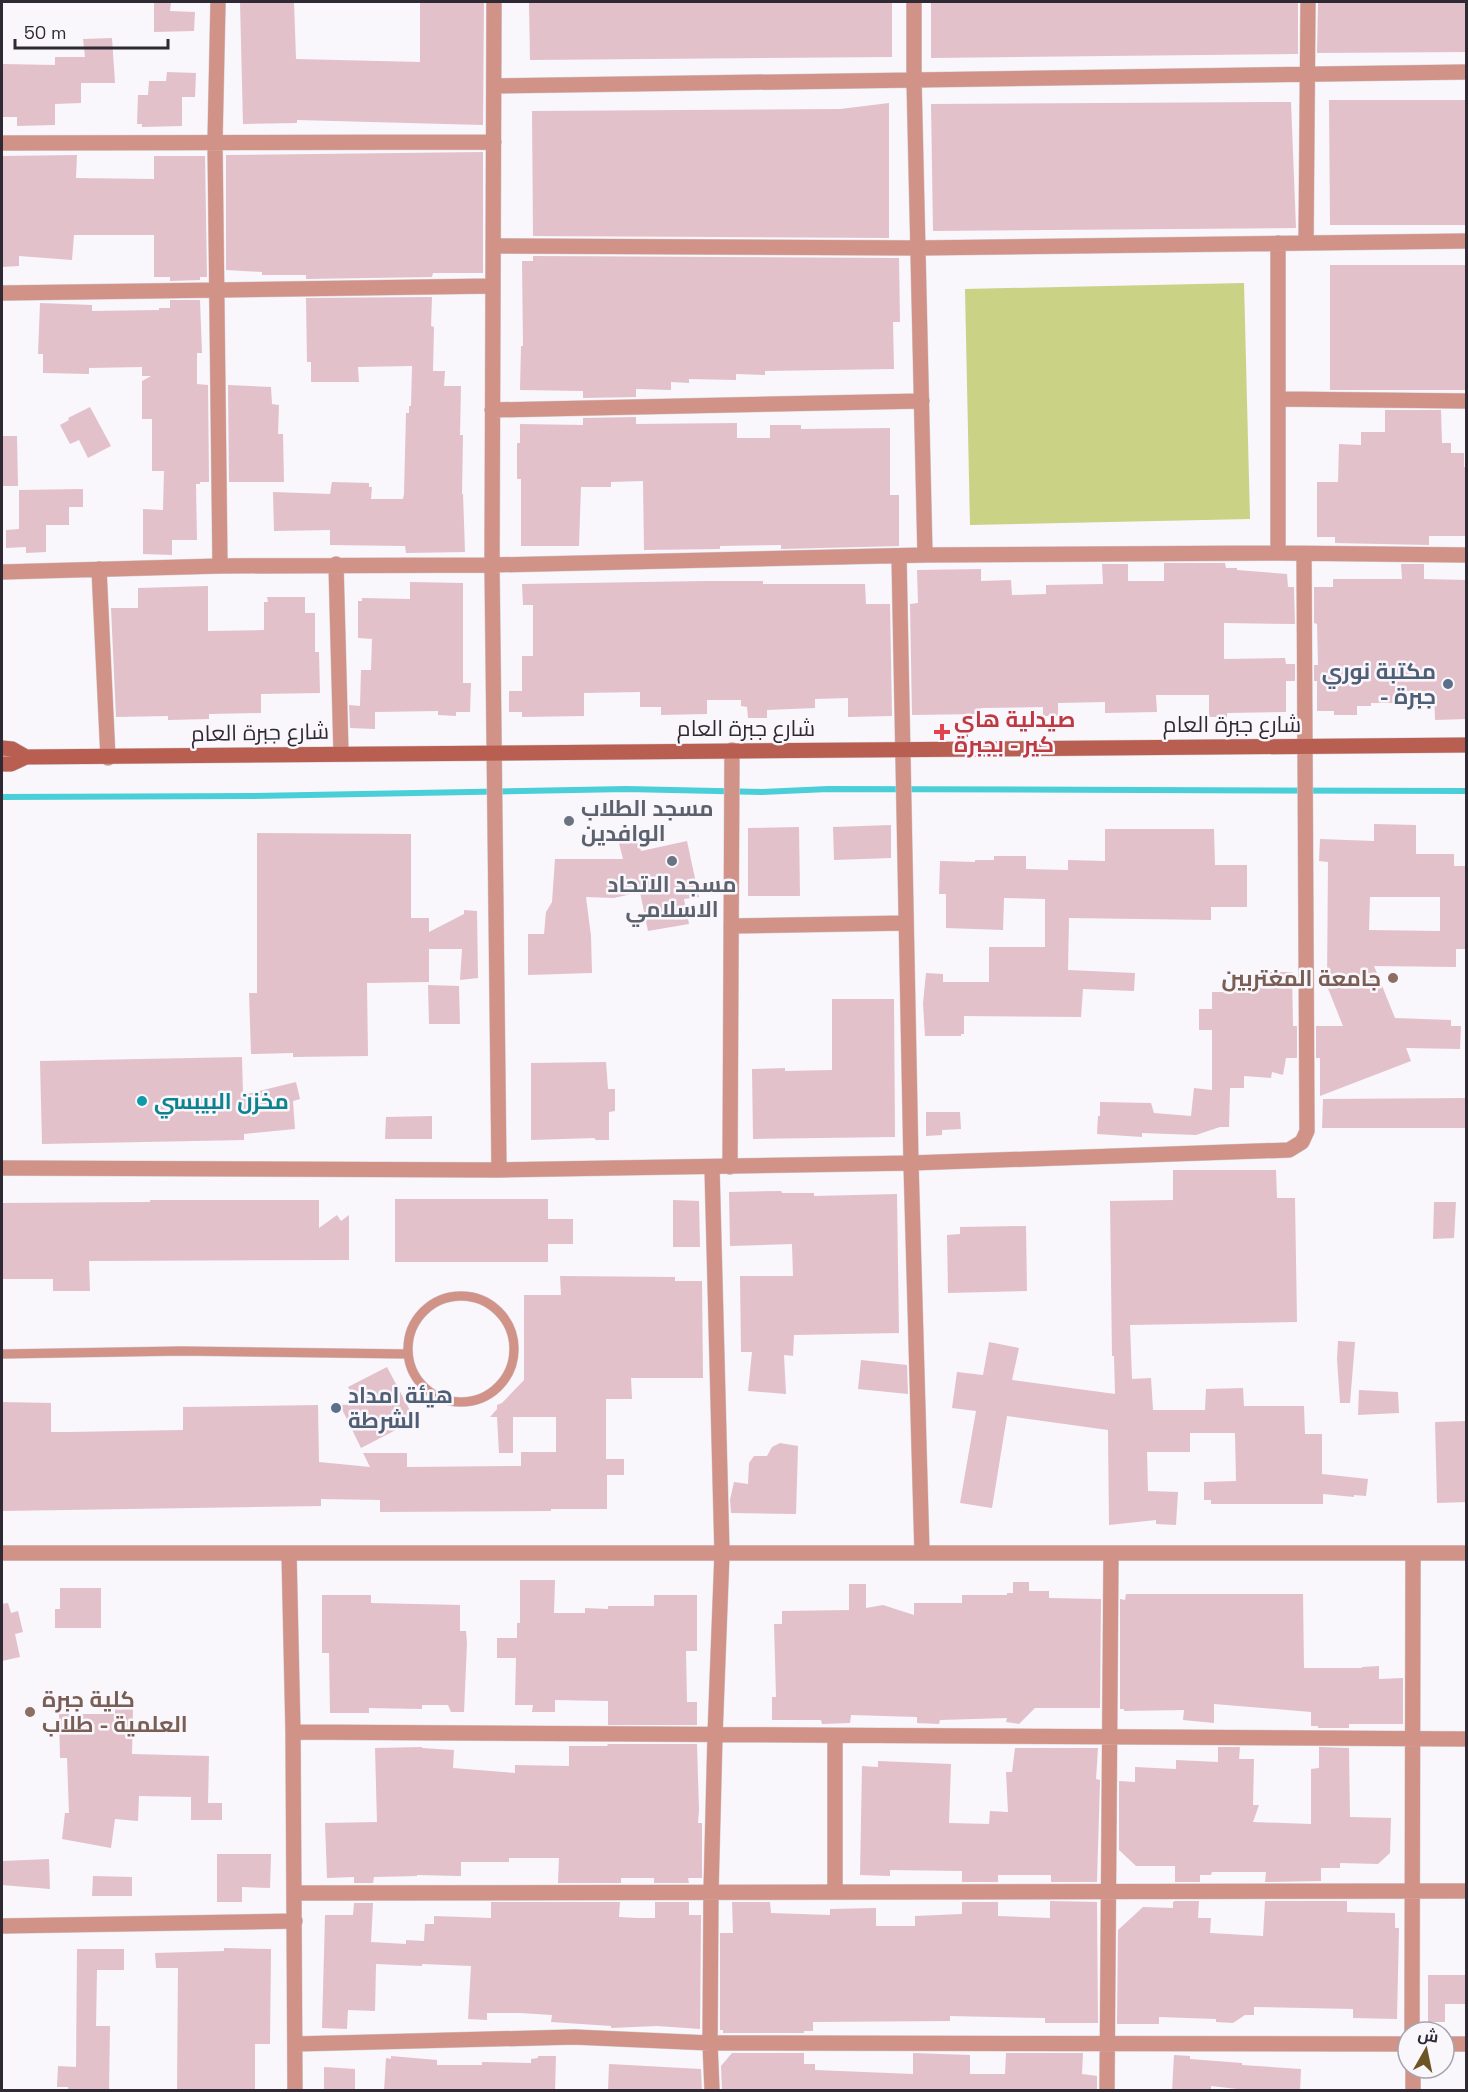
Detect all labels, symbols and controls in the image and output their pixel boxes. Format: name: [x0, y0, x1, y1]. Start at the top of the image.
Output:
scale bar: [15, 12, 168, 50]
text: 50 m: [24, 21, 66, 44]
place label: مكتبة نوري - جبرة: [1322, 657, 1436, 710]
marker: مكتبة نوري - جبرة: [1441, 677, 1455, 691]
place label: صيدلية هاي كير - بجبرة: [954, 705, 1075, 758]
street label: شارع جبرة العام: [1163, 710, 1301, 740]
street label: شارع جبرة العام: [677, 714, 815, 744]
street label: شارع جبرة العام: [191, 717, 329, 749]
marker: صيدلية هاي كير - بجبرة: [935, 725, 949, 739]
place label: مسجد الطلاب الوافدين: [581, 794, 714, 847]
marker: مسجد الطلاب الوافدين: [562, 814, 576, 828]
marker: مسجد الاتحاد الاسلامي: [665, 854, 679, 868]
place label: مسجد الاتحاد الاسلامي: [608, 870, 736, 927]
place label: جامعة المغتربين: [1222, 964, 1381, 992]
marker: جامعة المغتربين: [1386, 971, 1400, 985]
place label: مخزن البيبسي: [154, 1087, 289, 1119]
marker: مخزن البيبسي: [135, 1094, 149, 1108]
place label: هيئة امداد الشرطة: [348, 1381, 453, 1434]
marker: هيئة امداد الشرطة: [329, 1401, 343, 1415]
place label: كلية جبرة العلمية - طلاب: [42, 1685, 188, 1738]
marker: كلية جبرة العلمية - طلاب: [23, 1705, 37, 1719]
north arrow: [1396, 2020, 1456, 2080]
text: ش: [1416, 2024, 1440, 2048]

